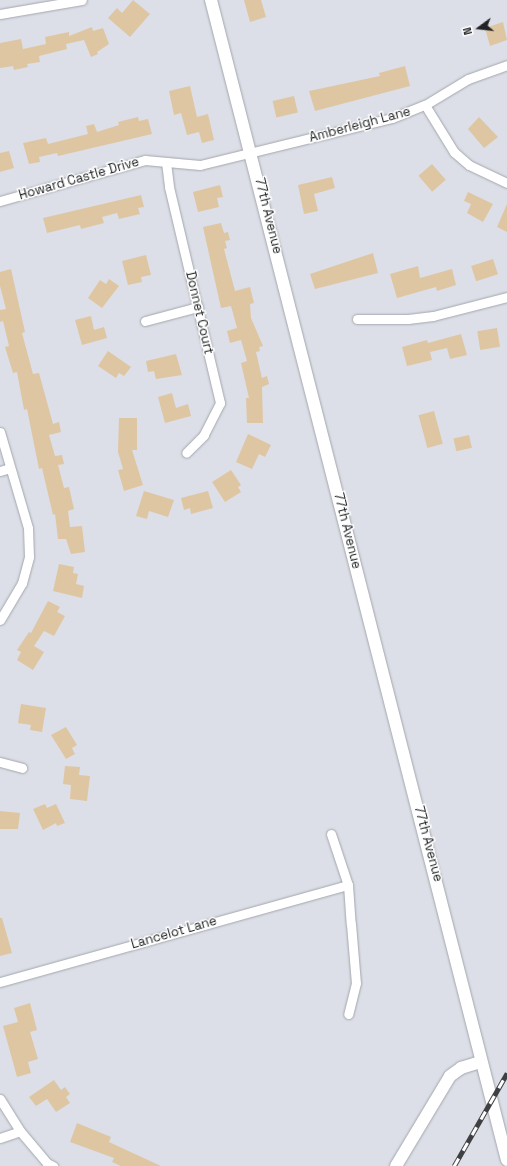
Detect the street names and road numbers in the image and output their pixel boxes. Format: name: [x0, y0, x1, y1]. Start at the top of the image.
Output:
street label: Amberleigh Lane: [308, 104, 412, 146]
street label: Howard Castle Drive: [17, 154, 141, 204]
street label: 77th Avenue: [251, 176, 285, 256]
street label: Donnet Court: [182, 270, 216, 356]
street label: 77th Avenue: [330, 491, 364, 571]
street label: 77th Avenue: [410, 804, 446, 884]
street label: Lancelot Lane: [129, 913, 219, 953]

